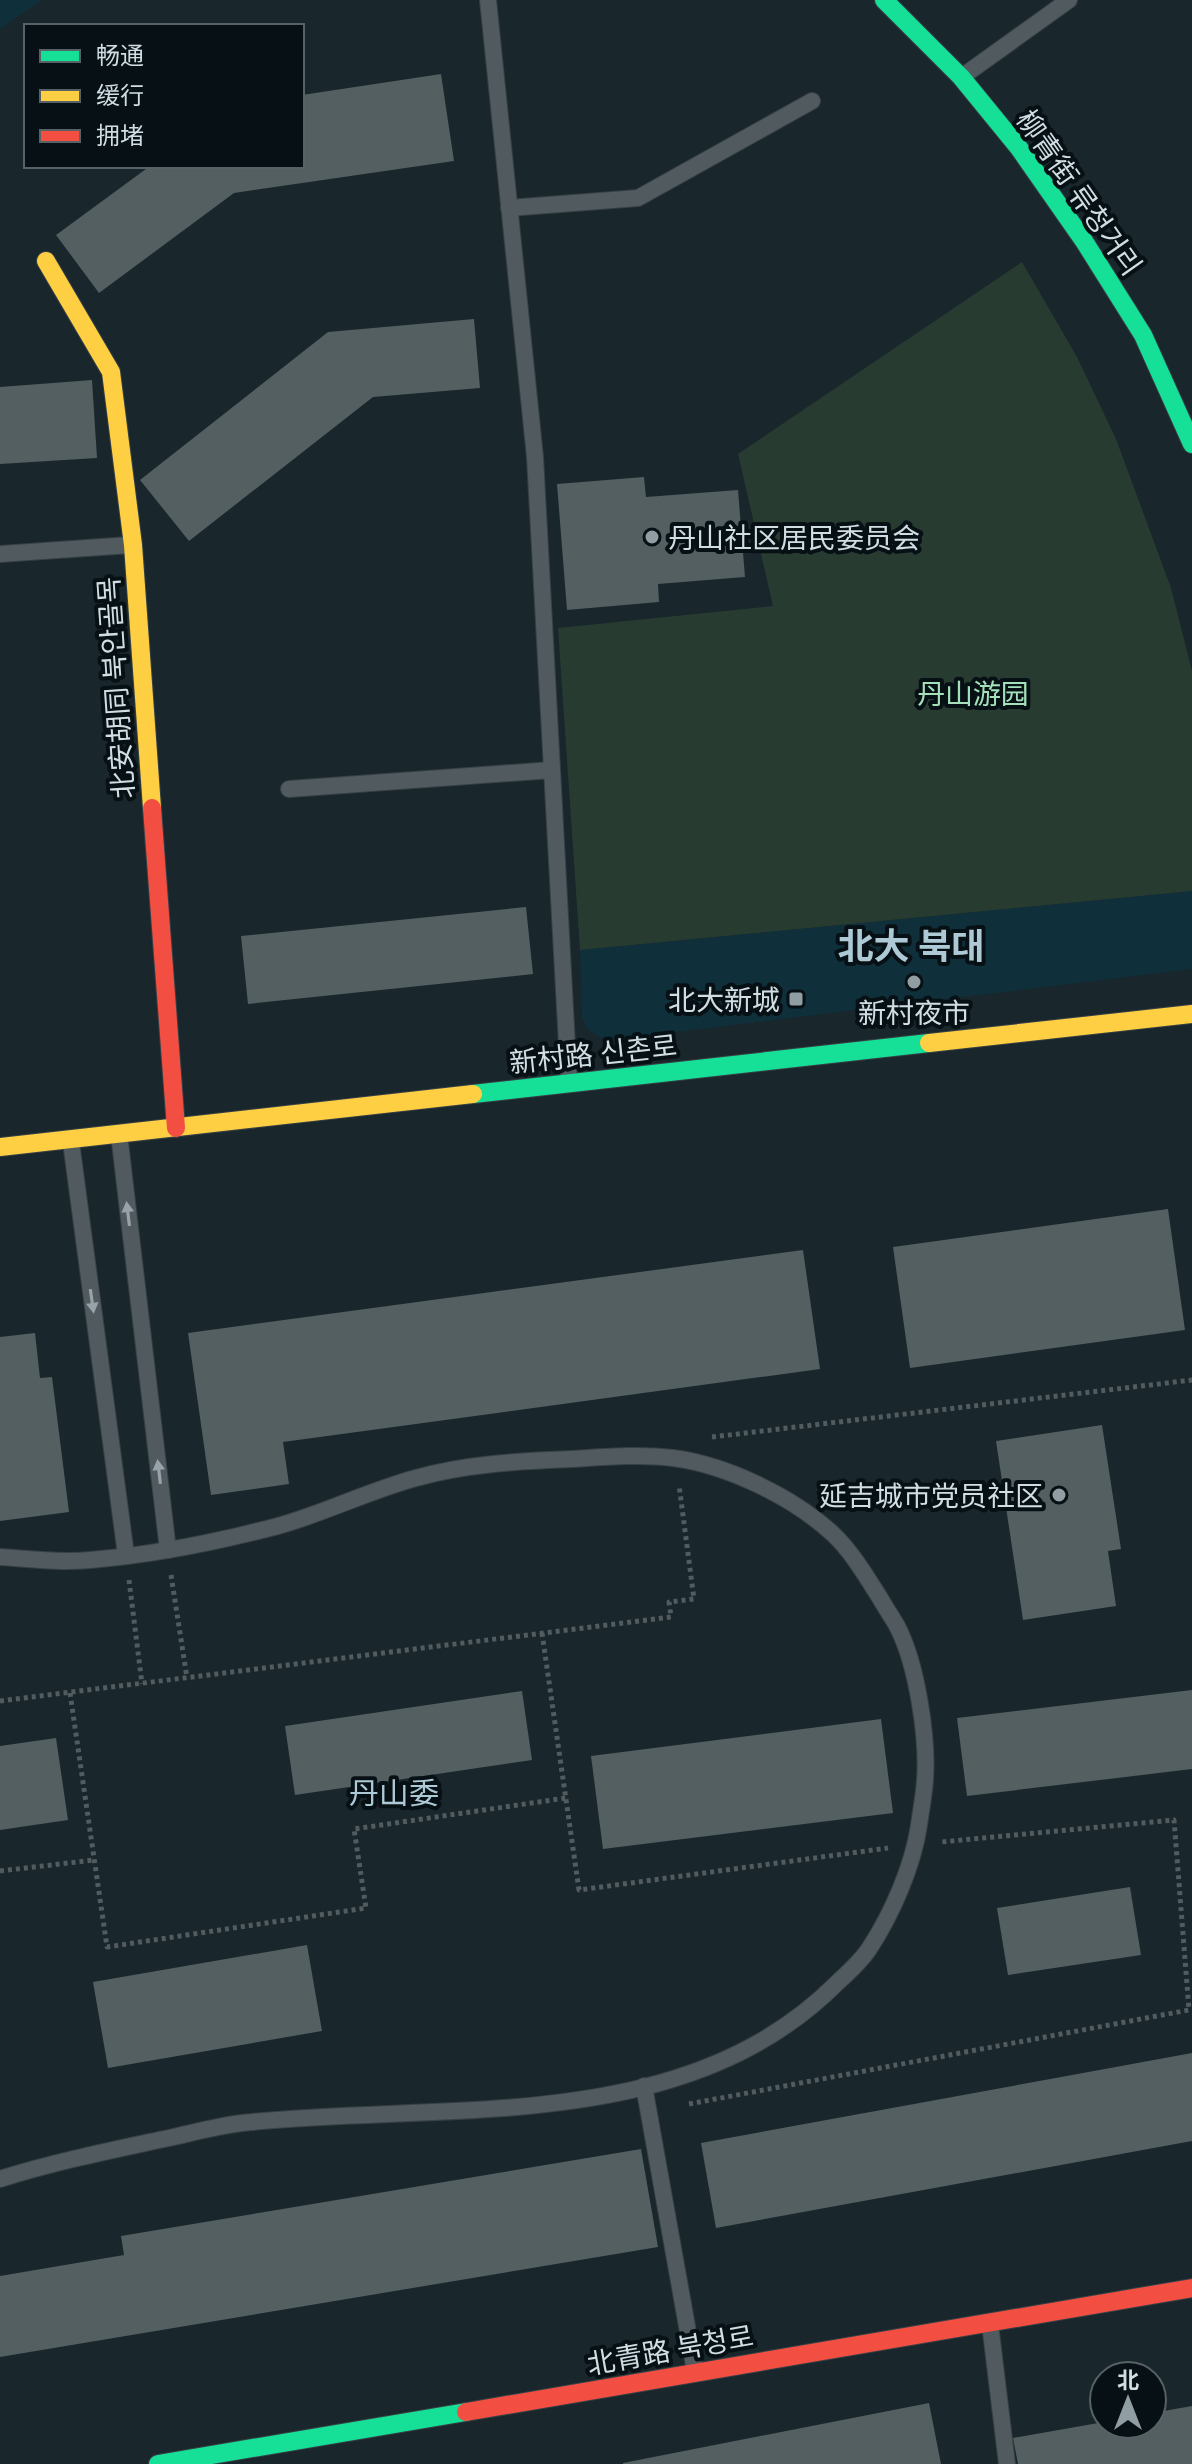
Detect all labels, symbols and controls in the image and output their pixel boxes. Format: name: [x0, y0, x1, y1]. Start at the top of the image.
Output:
legend: [24, 24, 304, 168]
text: 畅通: [96, 40, 144, 69]
text: 缓行: [96, 80, 144, 109]
street label: 柳青街 류청거리: [1010, 103, 1150, 281]
text: 拥堵: [96, 120, 144, 149]
place label: 丹山社区居民委员会: [668, 520, 920, 554]
marker: 丹山社区居民委员会: [643, 528, 661, 546]
street label: 北安胡同 북안골목: [90, 576, 140, 800]
park label: 丹山游园: [917, 676, 1029, 710]
district label: 北大 북대: [838, 923, 985, 967]
marker: 新村夜市: [905, 973, 923, 991]
place label: 北大新城: [668, 982, 780, 1016]
marker: 北大新城: [787, 990, 805, 1008]
place label: 新村夜市: [858, 995, 970, 1029]
street label: 新村路 신촌로: [507, 1027, 679, 1079]
one-way arrow: [121, 1201, 134, 1226]
one-way arrow: [86, 1289, 99, 1314]
one-way arrow: [152, 1460, 165, 1485]
place label: 延吉城市党员社区: [819, 1478, 1043, 1512]
marker: 延吉城市党员社区: [1050, 1486, 1068, 1504]
district label: 丹山委: [349, 1774, 439, 1810]
street label: 北青路 북청로: [584, 2318, 756, 2380]
north arrow: [1088, 2360, 1168, 2440]
text: 北: [1117, 2366, 1139, 2393]

